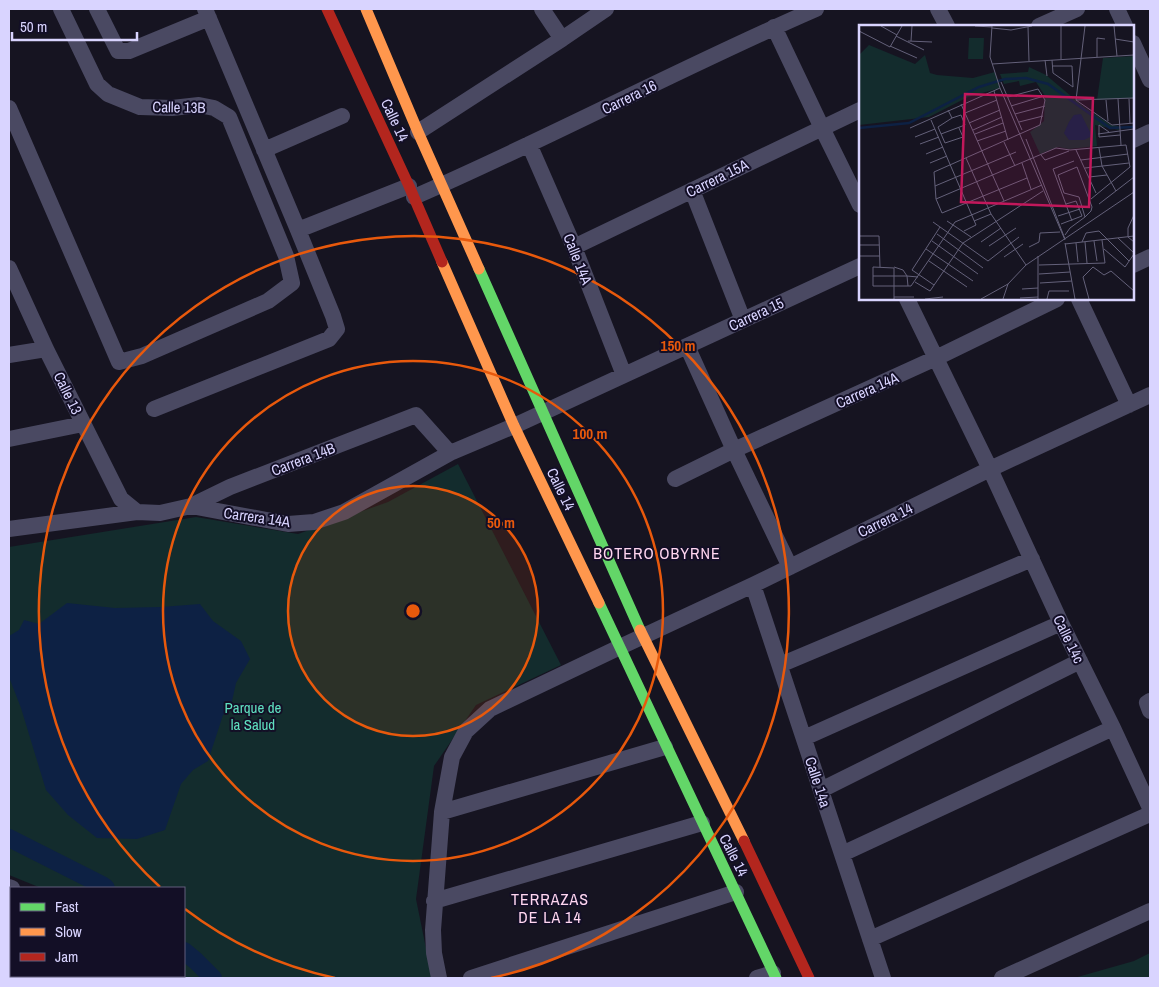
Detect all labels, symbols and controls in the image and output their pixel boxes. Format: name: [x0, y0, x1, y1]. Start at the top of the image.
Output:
scale bar: [12, 10, 138, 42]
text: 50 m: [20, 16, 47, 37]
inset map: [859, 25, 1134, 300]
street label: Carrera 16: [598, 75, 660, 119]
street label: Calle 14: [376, 95, 414, 145]
street label: Calle 13B: [152, 96, 206, 118]
street label: Carrera 15A: [682, 154, 752, 202]
street label: Calle 14A: [558, 230, 598, 288]
street label: Carrera 15: [725, 292, 787, 336]
text: 150 m: [661, 335, 695, 356]
street label: Carrera 14A: [832, 366, 903, 413]
street label: Calle 13: [49, 368, 87, 418]
text: 100 m: [573, 423, 607, 444]
street label: Carrera 14B: [268, 437, 338, 481]
street label: Calle 14: [542, 464, 580, 514]
street label: Carrera 14: [854, 498, 916, 542]
street label: Carrera 14A: [222, 502, 292, 532]
text: 50 m: [487, 512, 515, 533]
district label: BOTERO OBYRNE: [593, 542, 721, 564]
centre of rings: [404, 602, 422, 620]
street label: Calle 14c: [1048, 611, 1090, 667]
park label: Parque de la Salud: [225, 697, 282, 735]
street label: Calle 14a: [800, 754, 836, 810]
street label: Calle 14: [714, 830, 754, 880]
legend: [10, 887, 185, 977]
district label: TERRAZAS DE LA 14: [511, 888, 589, 928]
text: Fast: [55, 896, 79, 917]
text: Slow: [55, 921, 82, 942]
text: Jam: [55, 946, 78, 967]

